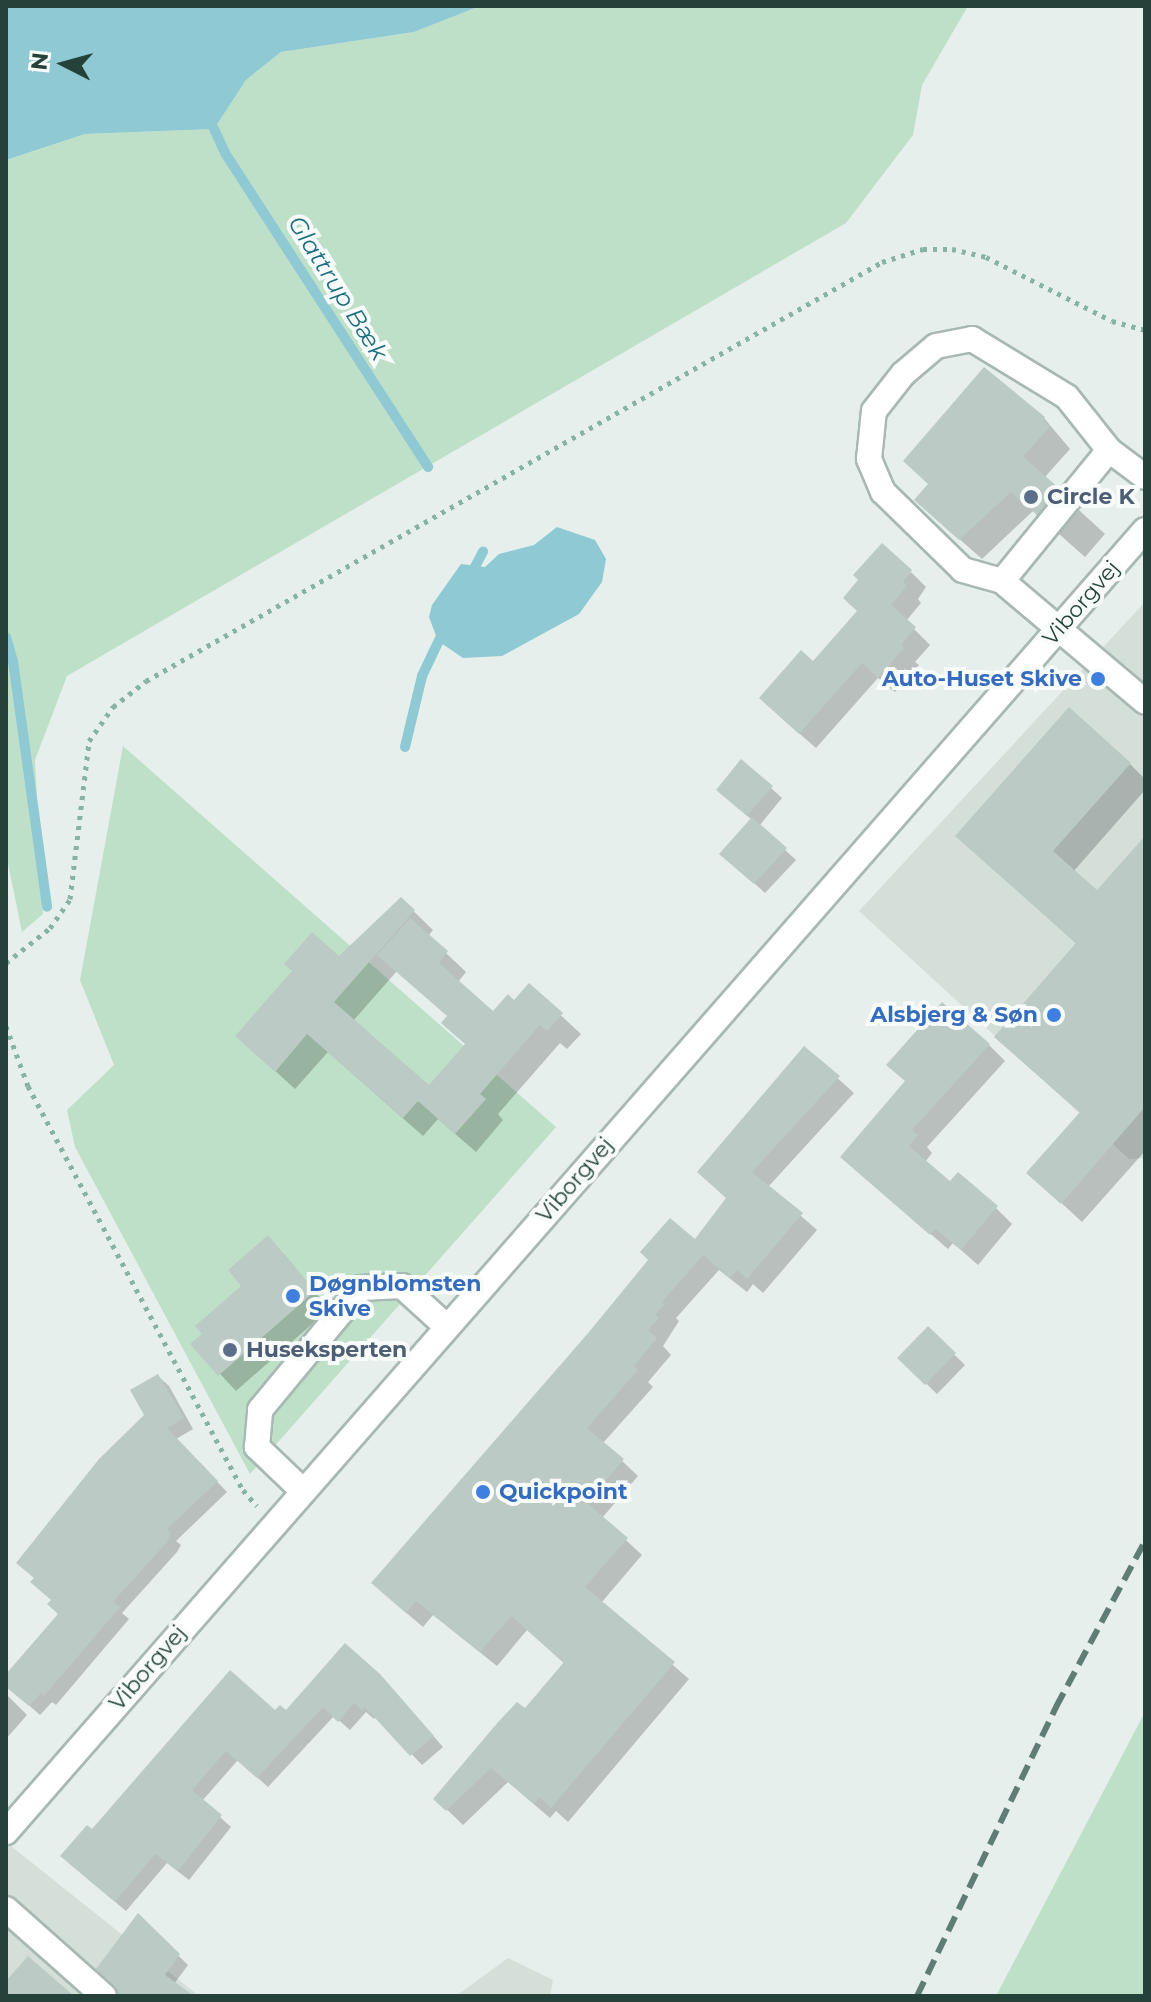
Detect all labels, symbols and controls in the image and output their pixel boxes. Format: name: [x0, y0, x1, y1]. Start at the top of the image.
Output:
north arrow: [24, 24, 104, 104]
text: N: [25, 51, 54, 72]
water label: Glattrup Bæk: [282, 210, 394, 366]
place label: Circle K: [1047, 484, 1135, 510]
marker: Circle K: [1022, 488, 1040, 506]
street label: Viborgvej: [1037, 555, 1125, 651]
place label: Auto-Huset Skive: [882, 666, 1082, 692]
marker: Auto-Huset Skive: [1089, 670, 1107, 688]
place label: Alsbjerg & Søn: [870, 1002, 1038, 1028]
marker: Alsbjerg & Søn: [1045, 1006, 1063, 1024]
street label: Viborgvej: [531, 1132, 619, 1228]
place label: Døgnblomsten Skive: [309, 1270, 481, 1322]
marker: Døgnblomsten Skive: [284, 1287, 302, 1305]
place label: Huseksperten: [246, 1337, 407, 1363]
marker: Huseksperten: [221, 1341, 239, 1359]
place label: Quickpoint: [499, 1479, 628, 1505]
marker: Quickpoint: [474, 1483, 492, 1501]
street label: Viborgvej: [104, 1620, 192, 1716]

